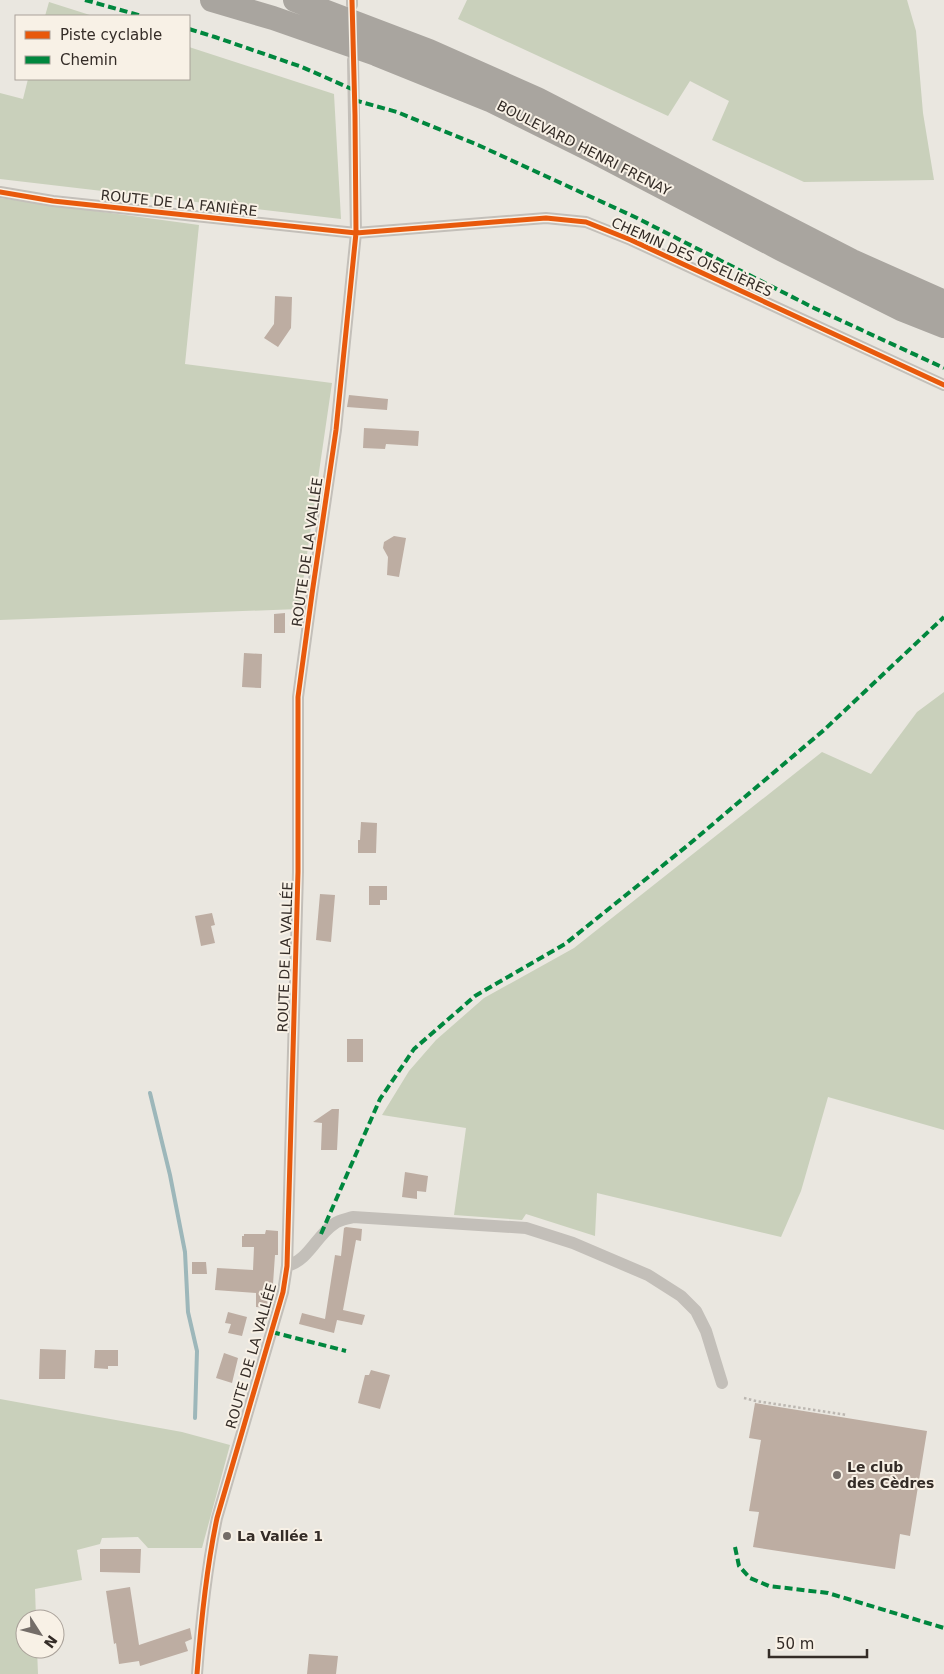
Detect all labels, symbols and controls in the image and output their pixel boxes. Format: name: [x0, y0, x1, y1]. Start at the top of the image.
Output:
legend: [15, 15, 190, 80]
text: Piste cyclable: [60, 26, 162, 44]
text: Chemin: [60, 51, 118, 69]
street label: BOULEVARD HENRI FRENAY: [494, 97, 674, 199]
street label: ROUTE DE LA FANIÈRE: [100, 187, 258, 219]
street label: CHEMIN DES OISELIÈRES: [609, 214, 775, 300]
street label: ROUTE DE LA VALLÉE: [289, 476, 325, 628]
street label: ROUTE DE LA VALLÉE: [274, 881, 296, 1033]
street label: ROUTE DE LA VALLÉE: [223, 1281, 279, 1431]
place label: Le club des Cèdres: [847, 1459, 934, 1491]
marker: Le club des Cèdres: [831, 1469, 843, 1481]
place label: La Vallée 1: [237, 1528, 323, 1544]
marker: La Vallée 1: [221, 1530, 233, 1542]
north arrow: [15, 1609, 65, 1659]
scale bar: [769, 1626, 866, 1658]
text: N: [41, 1632, 60, 1651]
text: 50 m: [776, 1635, 814, 1653]

